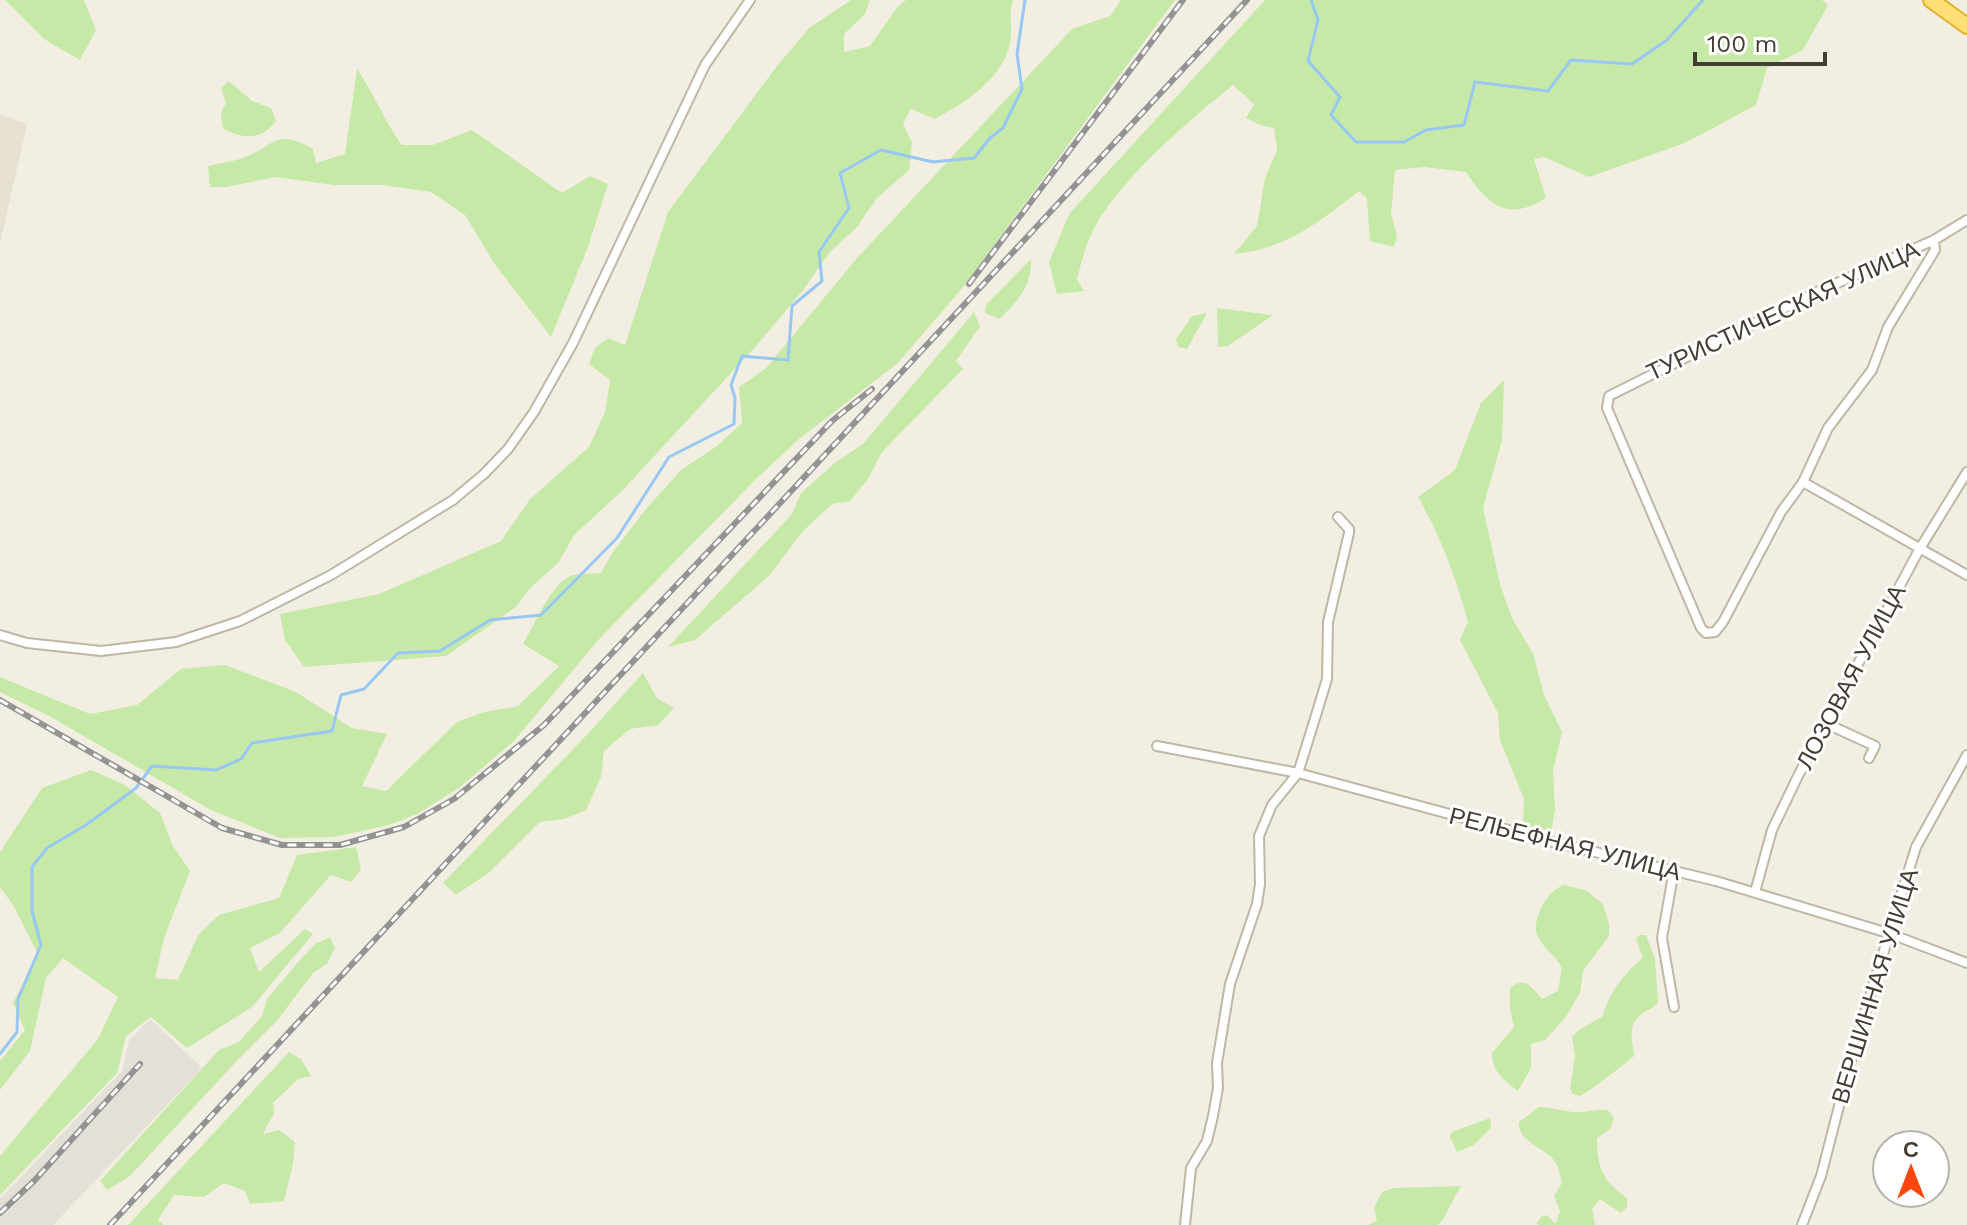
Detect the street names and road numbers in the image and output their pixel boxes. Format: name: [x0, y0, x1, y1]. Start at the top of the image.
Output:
street label: ТУРИСТИЧЕСКАЯ УЛИЦА: [1642, 235, 1924, 387]
street label: ЛОЗОВАЯ УЛИЦА: [1790, 580, 1912, 774]
street label: РЕЛЬЕФНАЯ УЛИЦА: [1446, 802, 1684, 886]
street label: ВЕРШИННАЯ УЛИЦА: [1826, 865, 1924, 1107]

